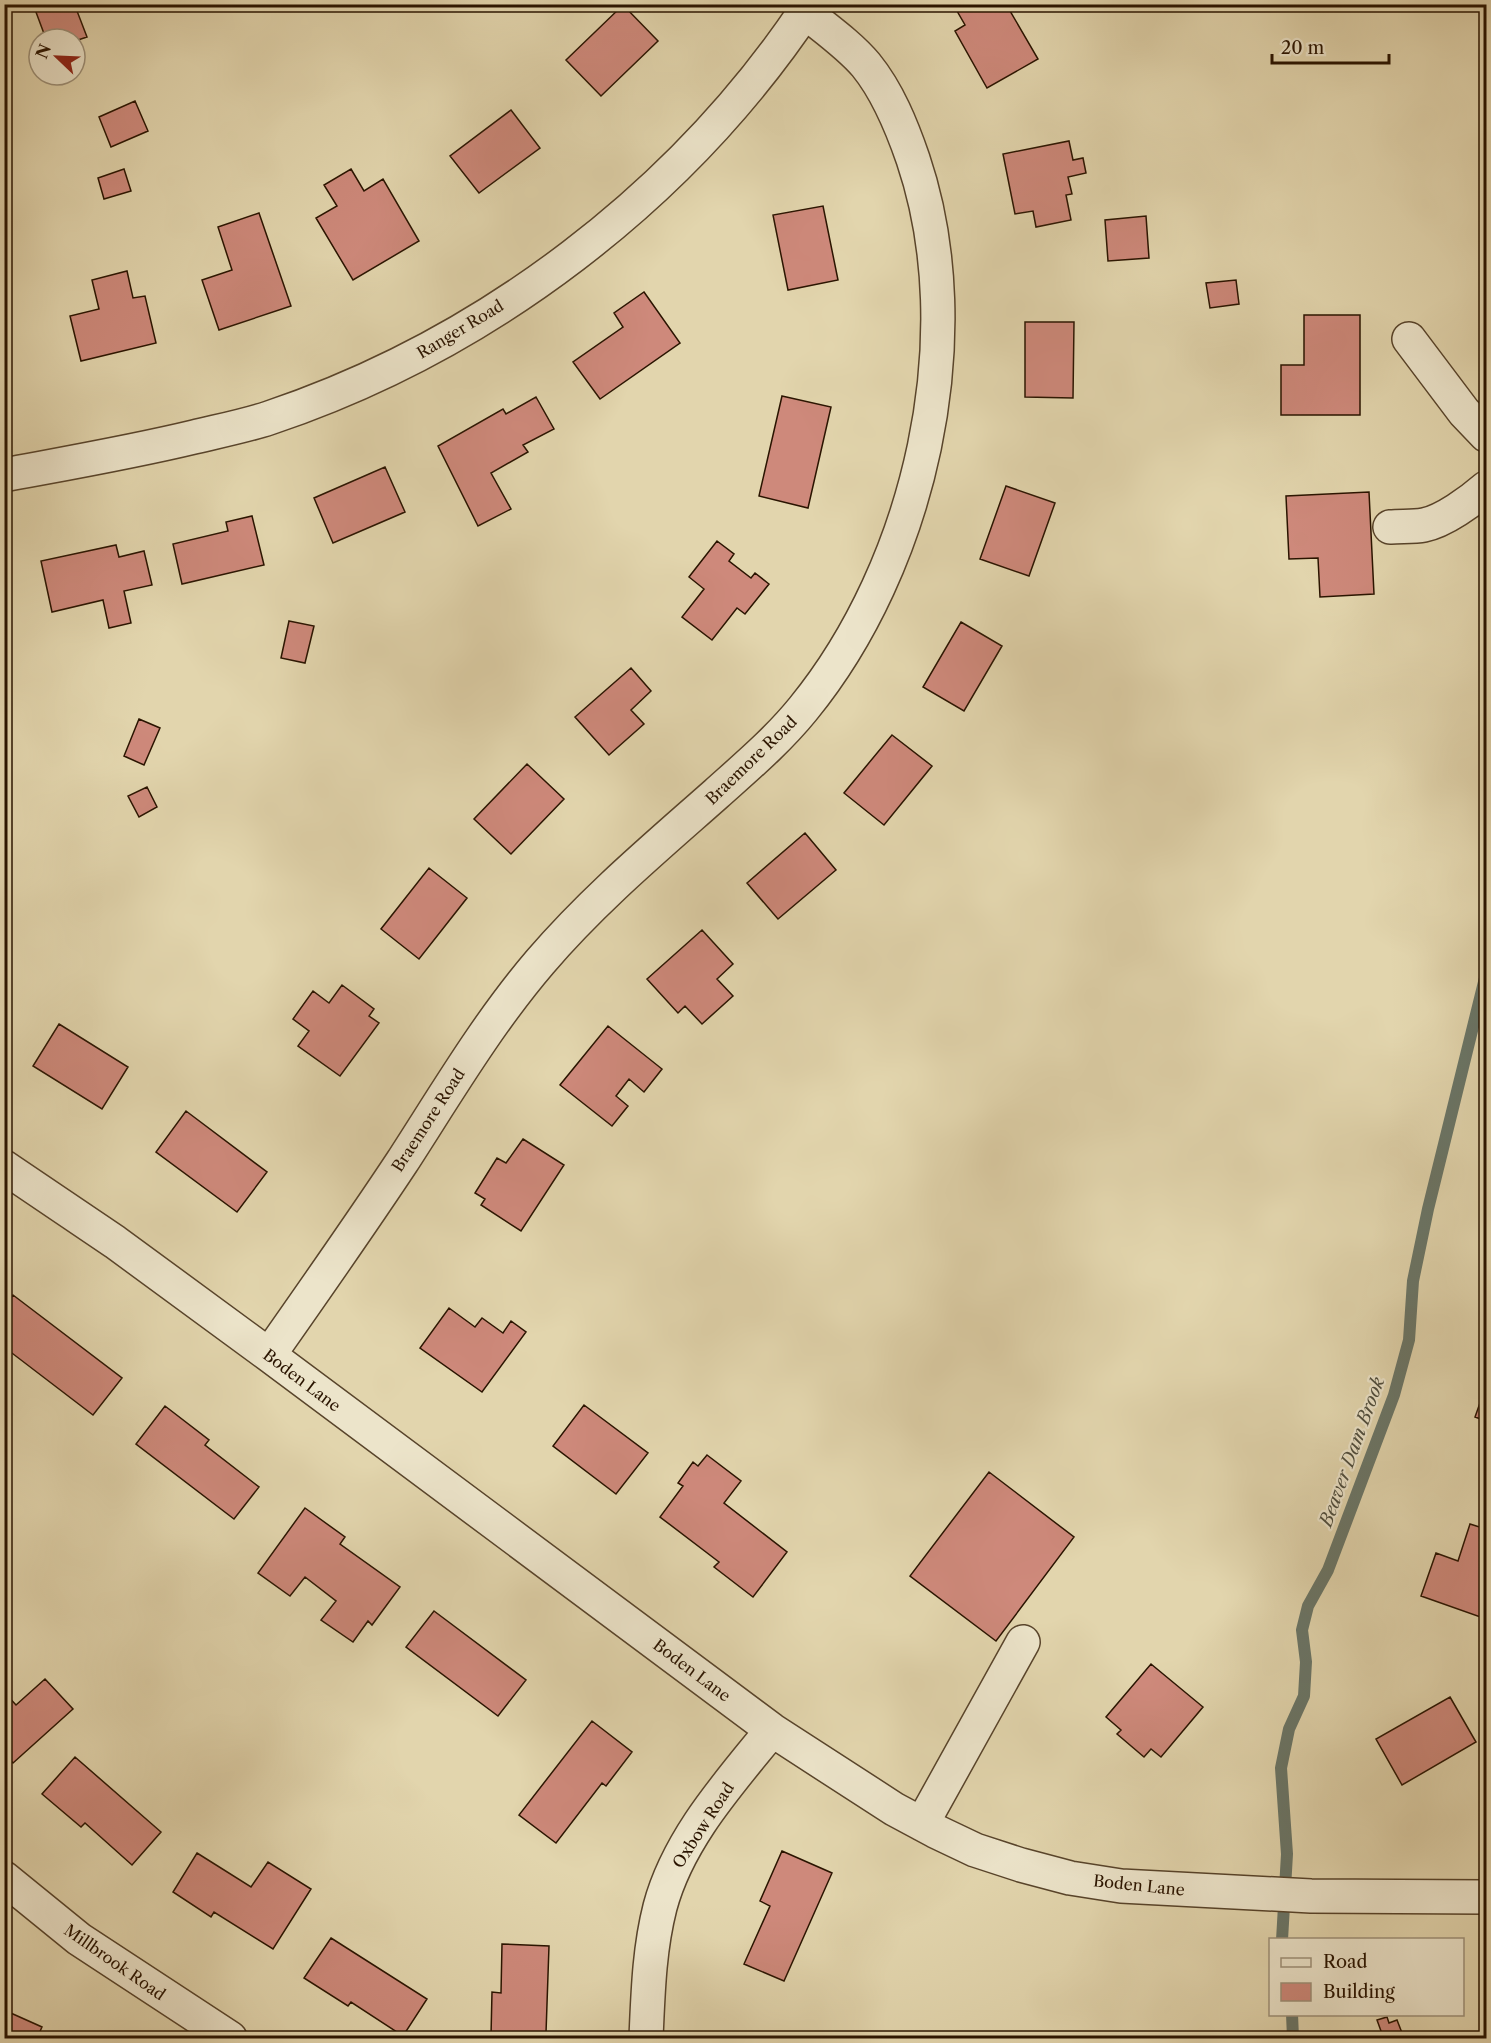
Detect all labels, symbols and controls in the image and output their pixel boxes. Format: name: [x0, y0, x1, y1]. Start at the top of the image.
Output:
north arrow: [27, 27, 87, 87]
scale bar: [1272, 27, 1389, 65]
text: 20 m: [1281, 37, 1325, 59]
text: N: [31, 41, 55, 61]
street label: Ranger Road: [413, 295, 507, 363]
street label: Braemore Road: [701, 711, 801, 809]
street label: Braemore Road: [387, 1064, 469, 1175]
street label: Boden Lane: [259, 1344, 345, 1416]
water label: Beaver Dam Brook: [1314, 1374, 1390, 1532]
street label: Boden Lane: [649, 1634, 735, 1706]
street label: Oxbow Road: [668, 1778, 738, 1872]
street label: Boden Lane: [1092, 1870, 1186, 1900]
street label: Millbrook Road: [60, 1920, 170, 2004]
legend: [1269, 1938, 1464, 2016]
text: Road: [1323, 1951, 1368, 1973]
text: Building: [1323, 1981, 1395, 2003]

